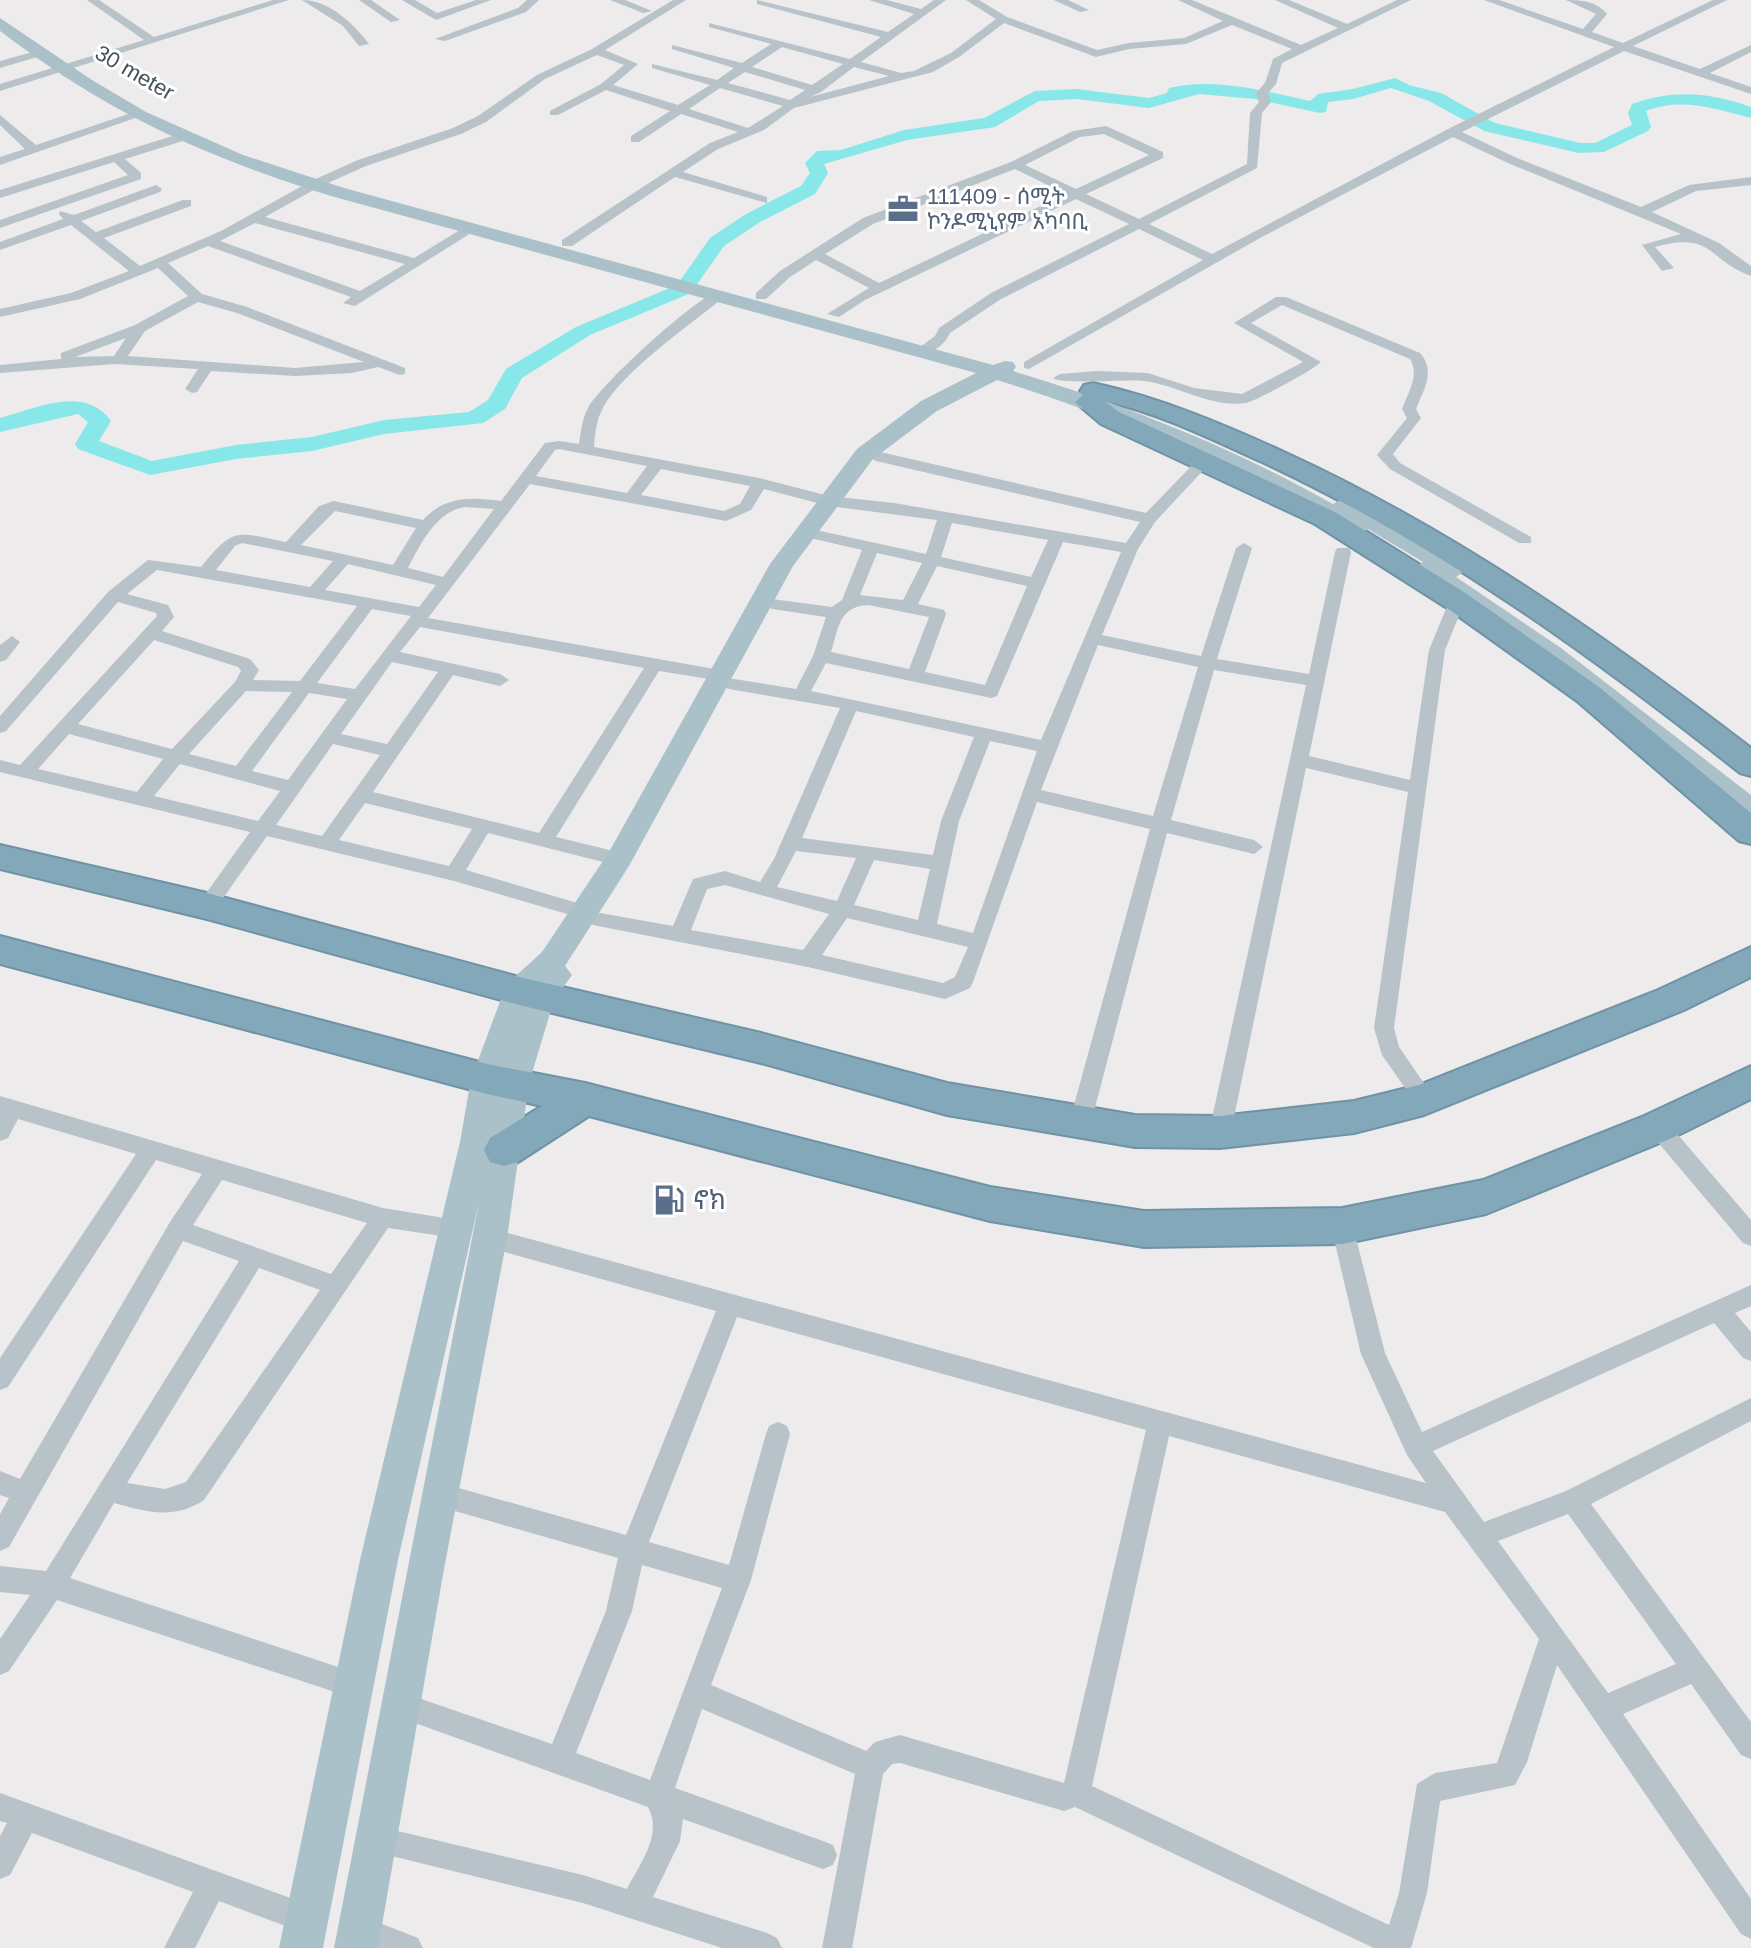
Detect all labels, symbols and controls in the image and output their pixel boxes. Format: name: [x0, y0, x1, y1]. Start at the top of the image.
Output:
street label: 30 meter: [91, 40, 179, 105]
place label: 111409 - ሰሚት ኮንዶሚኒየም አካባቢ: [927, 184, 1088, 234]
office icon: 111409 - ሰሚት ኮንዶሚኒየም አካባቢ: [886, 192, 920, 226]
fuel station icon: ኖክ: [652, 1183, 686, 1217]
place label: ኖክ: [693, 1185, 726, 1215]

